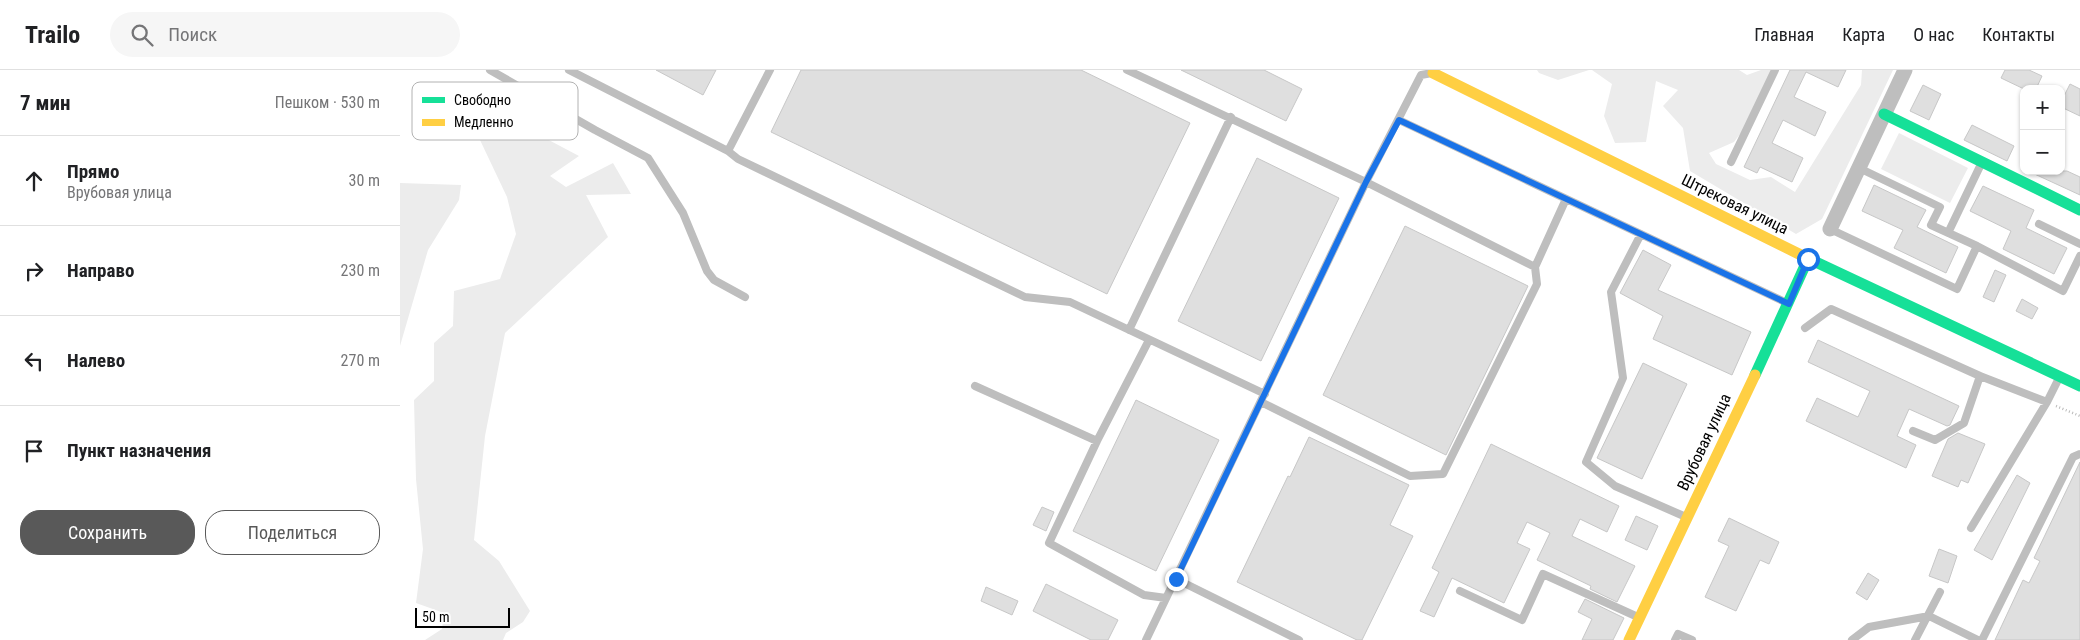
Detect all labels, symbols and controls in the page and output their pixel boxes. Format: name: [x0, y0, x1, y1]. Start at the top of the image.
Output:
search box: [110, 12, 460, 57]
text: Trailo: [25, 21, 80, 49]
icon: search: [128, 21, 156, 49]
text: Поиск: [168, 23, 217, 46]
text: Главная: [1754, 24, 1814, 45]
text: Карта: [1842, 24, 1885, 45]
text: О нас: [1913, 24, 1954, 45]
text: Контакты: [1982, 24, 2055, 45]
legend: [412, 82, 578, 140]
map controls: [2020, 85, 2065, 175]
button: +: [2020, 85, 2065, 130]
text: 7 мин: [20, 91, 70, 115]
text: Свободно: [454, 92, 511, 108]
text: Пешком · 530 m: [275, 93, 380, 112]
text: Медленно: [454, 114, 514, 130]
button: −: [2020, 130, 2065, 175]
text: Прямо: [67, 160, 120, 183]
icon: ahead: [20, 167, 48, 195]
street label: Штрековая улица: [1678, 170, 1792, 238]
text: 30 m: [348, 171, 380, 190]
text: Врубовая улица: [67, 183, 172, 202]
route start: [1797, 248, 1820, 271]
icon: right: [20, 257, 48, 285]
text: Направо: [67, 259, 134, 282]
text: 230 m: [341, 261, 380, 280]
icon: left: [20, 347, 48, 375]
text: Налево: [67, 349, 125, 372]
text: 270 m: [341, 351, 380, 370]
street label: Врубовая улица: [1673, 390, 1735, 494]
icon: arrive: [20, 437, 48, 465]
text: Пункт назначения: [67, 439, 211, 462]
button: Сохранить: [20, 510, 195, 555]
button: Поделиться: [205, 510, 380, 555]
route end: [1165, 568, 1188, 591]
scale bar: [415, 605, 510, 628]
text: 50 m: [422, 609, 450, 625]

